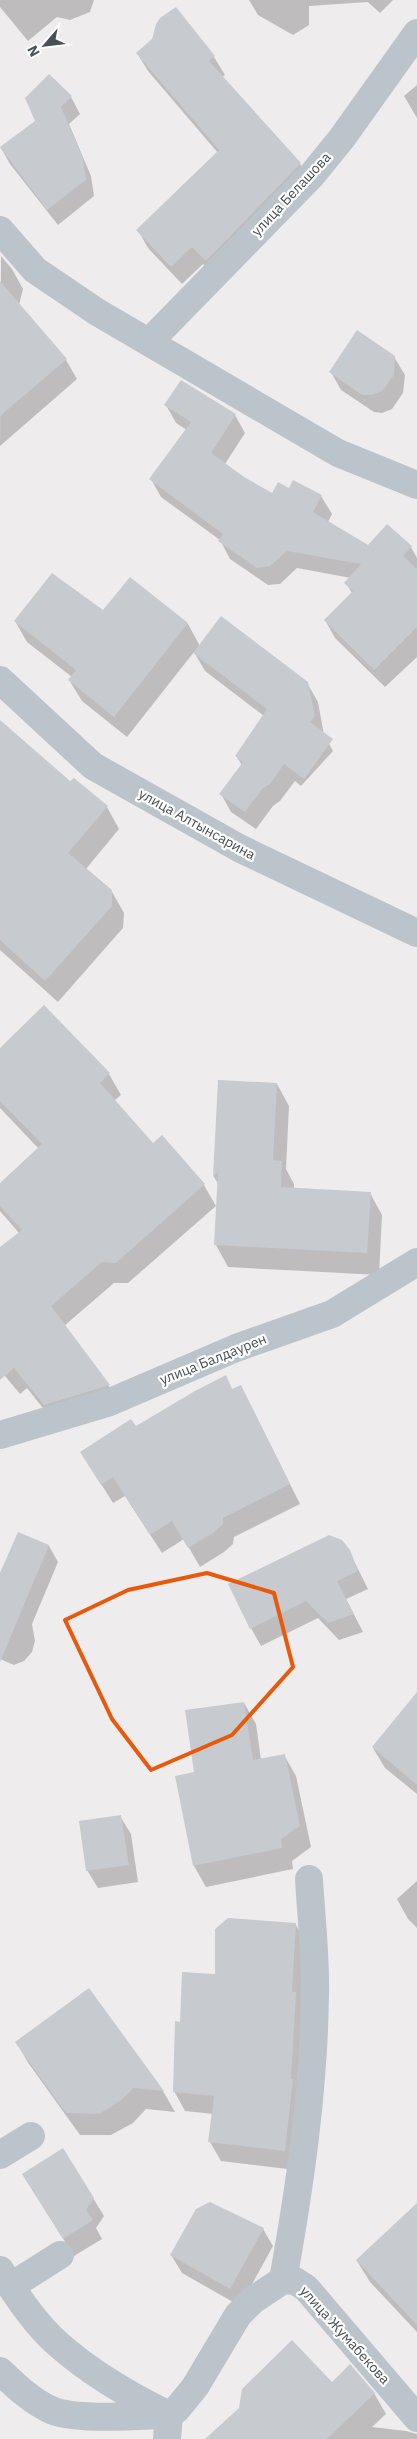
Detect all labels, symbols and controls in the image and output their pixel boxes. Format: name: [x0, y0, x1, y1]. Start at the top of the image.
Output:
north arrow: [20, 20, 70, 70]
text: N: [23, 42, 44, 60]
street label: улица Белашова: [247, 148, 335, 240]
street label: улица Алтынсарина: [135, 784, 259, 864]
street label: улица Балдаурен: [157, 1329, 269, 1389]
street label: улица Жумабекова: [296, 2282, 394, 2388]

